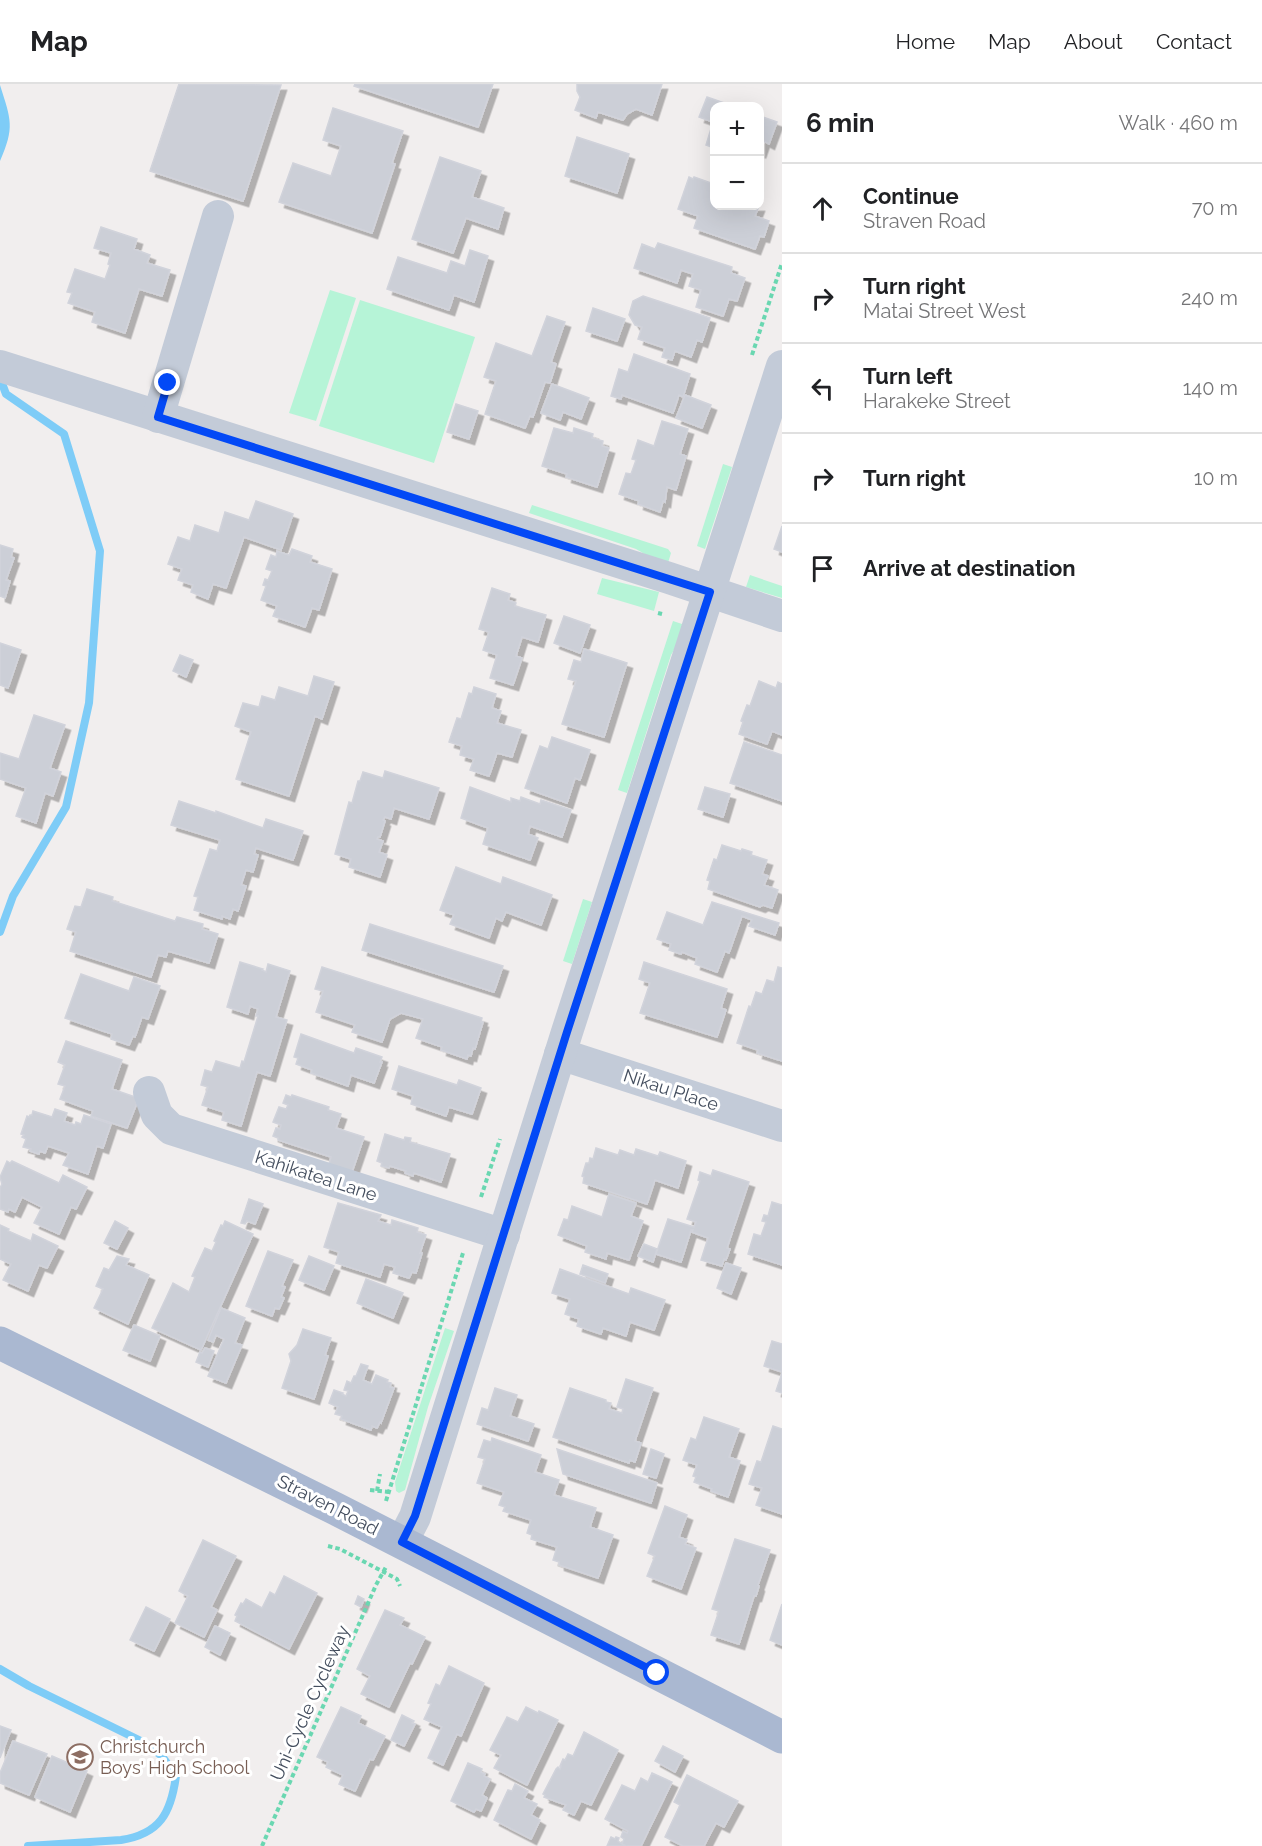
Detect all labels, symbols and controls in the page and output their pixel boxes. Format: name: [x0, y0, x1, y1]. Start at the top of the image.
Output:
text: Map: [30, 25, 88, 58]
text: Home: [896, 29, 955, 54]
text: Map: [988, 29, 1031, 54]
text: About: [1064, 29, 1123, 54]
text: Contact: [1156, 29, 1232, 54]
map controls: [710, 102, 764, 210]
button: +: [710, 102, 764, 156]
text: 6 min: [806, 108, 875, 138]
text: Walk · 460 m: [1119, 111, 1238, 135]
button: −: [710, 156, 764, 210]
text: Continue: [863, 183, 959, 209]
icon: ahead: [806, 192, 839, 225]
text: 70 m: [1192, 196, 1238, 220]
text: Straven Road: [863, 209, 986, 233]
text: Turn right: [863, 273, 966, 299]
icon: right: [806, 282, 839, 315]
text: 240 m: [1181, 286, 1238, 310]
text: Matai Street West: [863, 299, 1026, 323]
text: Turn left: [863, 363, 953, 389]
route end: [154, 369, 180, 395]
icon: left: [806, 372, 839, 405]
text: 140 m: [1183, 376, 1238, 400]
text: Harakeke Street: [863, 389, 1011, 413]
icon: right: [806, 462, 839, 495]
text: Turn right: [863, 465, 966, 491]
text: 10 m: [1194, 466, 1238, 490]
icon: arrive: [806, 552, 839, 585]
text: Arrive at destination: [863, 555, 1076, 581]
street label: Nikau Place: [621, 1064, 722, 1115]
street label: Kahikatea Lane: [252, 1146, 380, 1205]
street label: Straven Road: [274, 1470, 382, 1539]
street label: Uni-Cycle Cycleway: [266, 1622, 353, 1784]
route start: [643, 1659, 669, 1685]
place label: Christchurch Boys' High School: [100, 1736, 249, 1778]
school or university icon: Christchurch Boys' High School: [65, 1742, 95, 1772]

